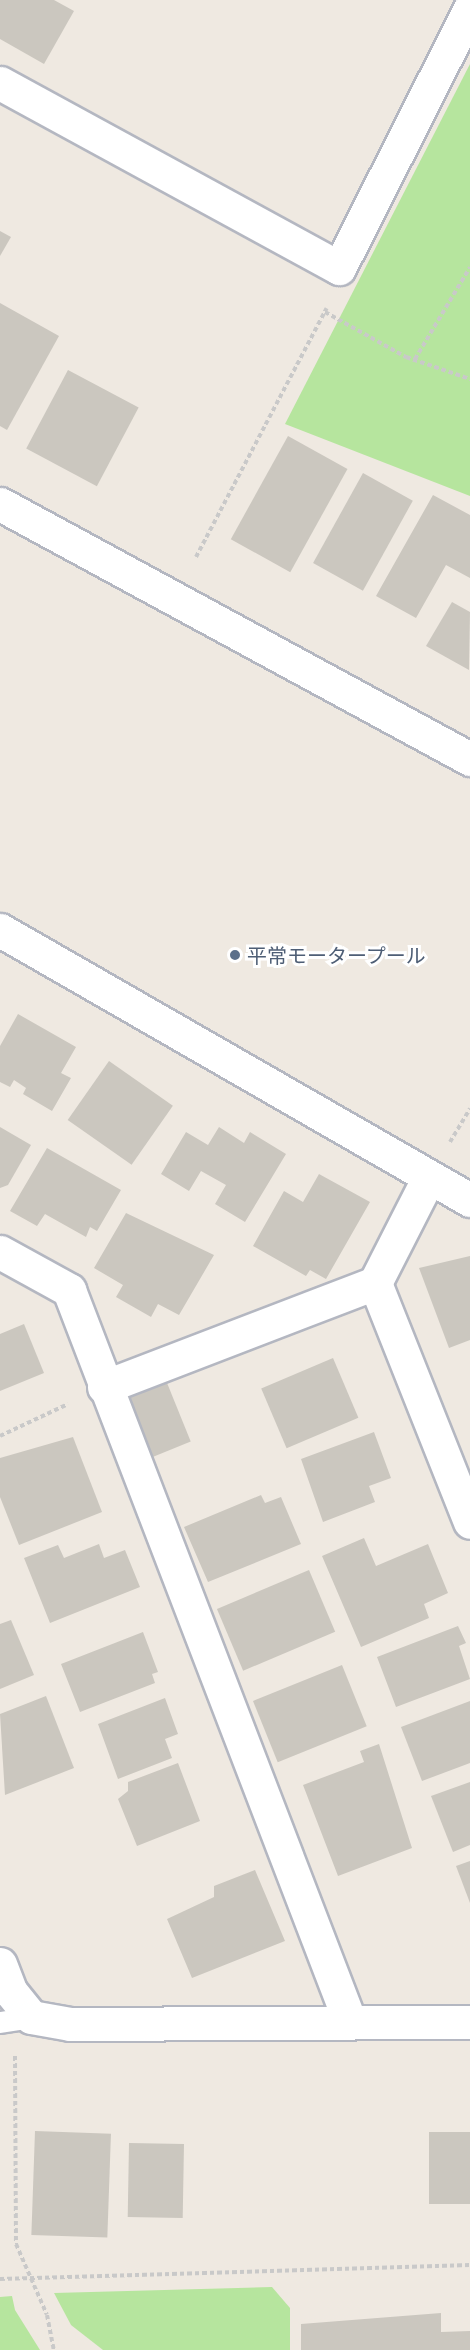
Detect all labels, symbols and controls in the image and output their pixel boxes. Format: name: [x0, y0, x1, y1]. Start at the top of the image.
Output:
place label: 平常モータープール: [247, 943, 427, 967]
marker: 平常モータープール: [228, 948, 242, 962]

